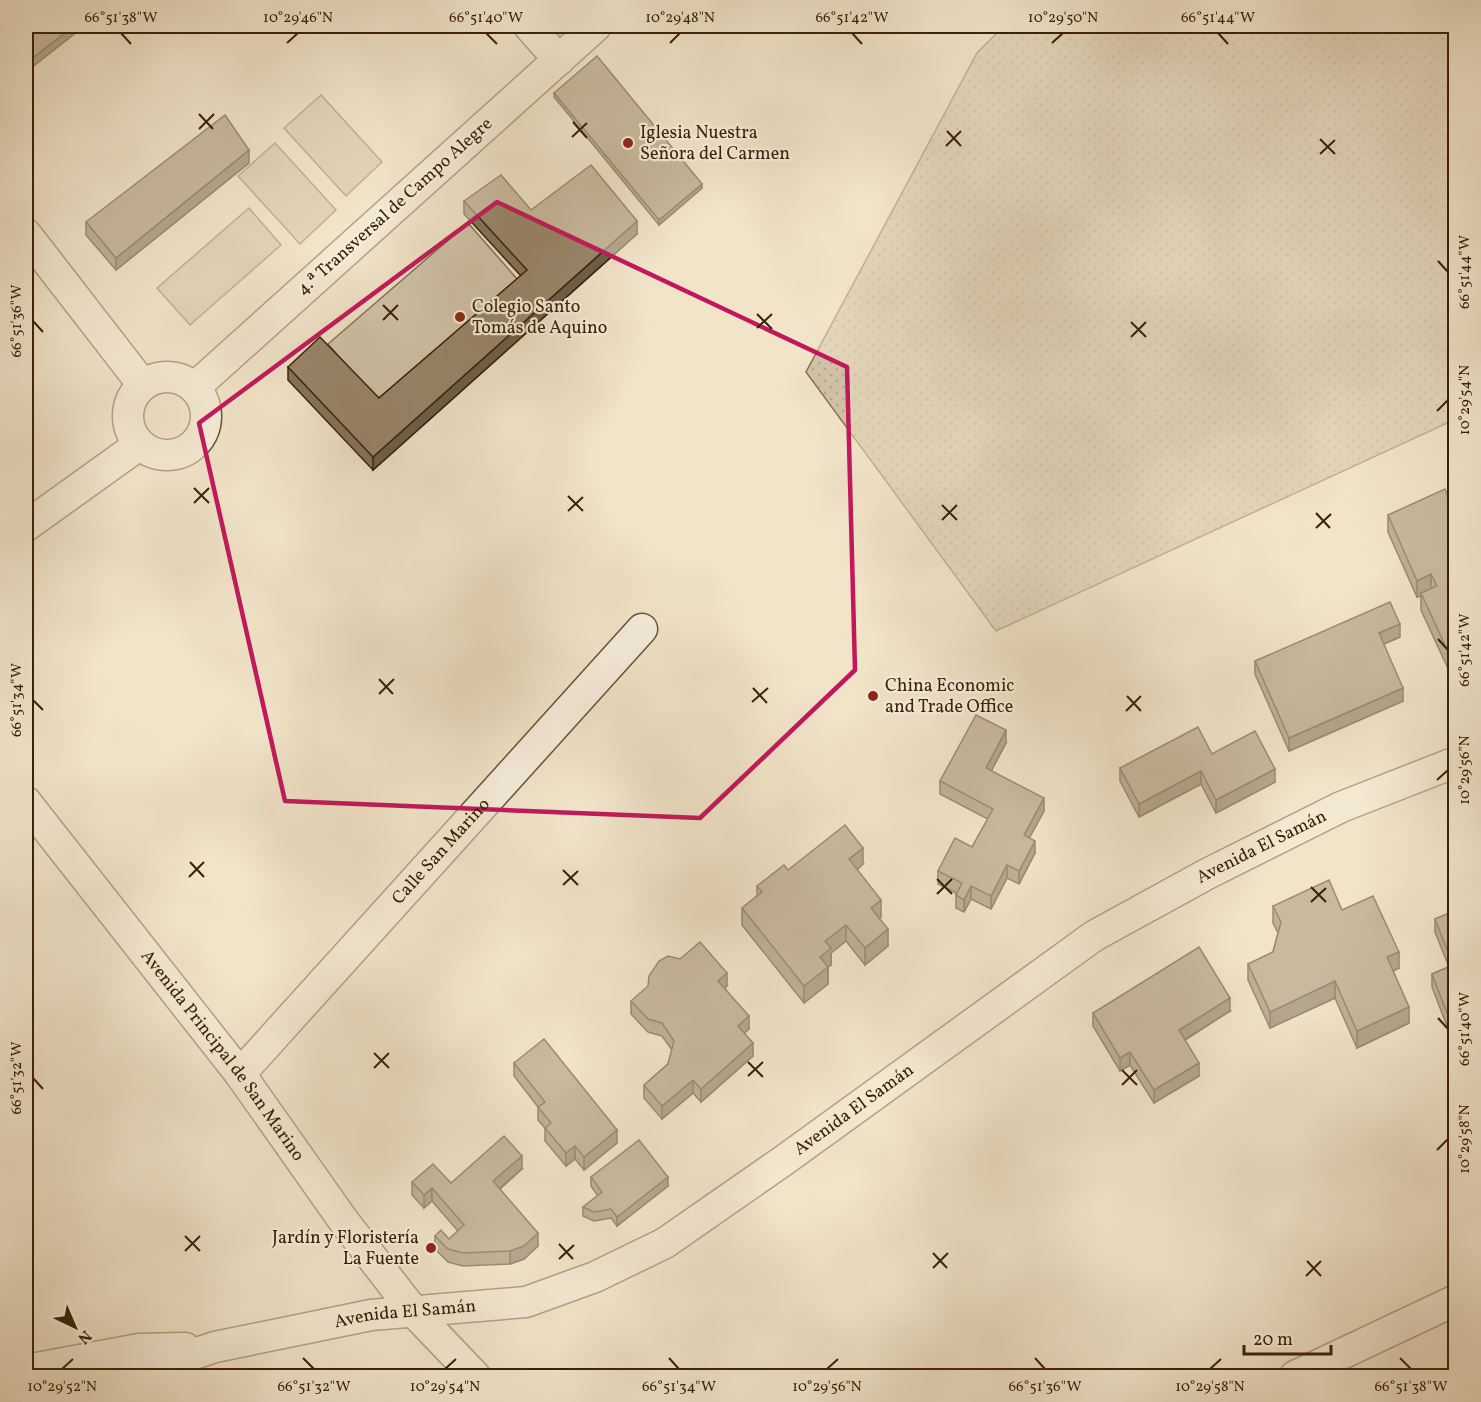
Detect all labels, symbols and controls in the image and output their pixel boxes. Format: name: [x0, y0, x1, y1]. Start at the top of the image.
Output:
text: 66°51'38"W: [84, 8, 158, 29]
text: 10°29'46"N: [263, 8, 333, 29]
text: 66°51'40"W: [449, 8, 523, 29]
text: 10°29'48"N: [645, 8, 715, 29]
text: 66°51'42"W: [815, 8, 889, 29]
text: 10°29'50"N: [1028, 8, 1098, 29]
text: 66°51'44"W: [1181, 8, 1255, 29]
street label: 4.ª Transversal de Campo Alegre: [292, 112, 498, 302]
place label: Iglesia Nuestra Señora del Carmen: [640, 121, 790, 167]
marker: Iglesia Nuestra Señora del Carmen: [621, 136, 635, 150]
text: 66°51'44"W: [1455, 235, 1476, 309]
text: 66°51'36"W: [7, 284, 28, 358]
place label: Colegio Santo Tomás de Aquino: [472, 295, 607, 341]
marker: Colegio Santo Tomás de Aquino: [453, 310, 467, 324]
text: 10°29'54"N: [1455, 365, 1476, 435]
text: 66°51'42"W: [1455, 613, 1476, 687]
text: 66°51'34"W: [7, 663, 28, 737]
place label: China Economic and Trade Office: [885, 674, 1014, 720]
marker: China Economic and Trade Office: [866, 689, 880, 703]
text: 10°29'56"N: [1455, 735, 1476, 805]
street label: Calle San Marino: [386, 793, 496, 910]
street label: Avenida El Samán: [1192, 804, 1331, 890]
street label: Avenida Principal de San Marino: [135, 945, 310, 1166]
text: 66°51'40"W: [1455, 992, 1476, 1066]
text: 66°51'32"W: [7, 1041, 28, 1115]
street label: Avenida El Samán: [789, 1058, 919, 1162]
text: 10°29'58"N: [1455, 1104, 1476, 1174]
place label: Jardín y Floristería La Fuente: [272, 1226, 419, 1272]
marker: Jardín y Floristería La Fuente: [424, 1241, 438, 1255]
street label: Avenida El Samán: [332, 1294, 477, 1335]
north arrow: [45, 1297, 105, 1357]
scale bar: [1244, 1318, 1331, 1356]
text: N: [72, 1324, 96, 1349]
text: 20 m: [1253, 1328, 1293, 1353]
text: 10°29'52"N: [27, 1377, 97, 1398]
text: 66°51'32"W: [277, 1377, 351, 1398]
text: 10°29'54"N: [410, 1377, 480, 1398]
text: 66°51'34"W: [642, 1377, 716, 1398]
text: 10°29'56"N: [792, 1377, 862, 1398]
text: 66°51'36"W: [1008, 1377, 1082, 1398]
text: 10°29'58"N: [1175, 1377, 1245, 1398]
text: 66°51'38"W: [1374, 1377, 1448, 1398]

